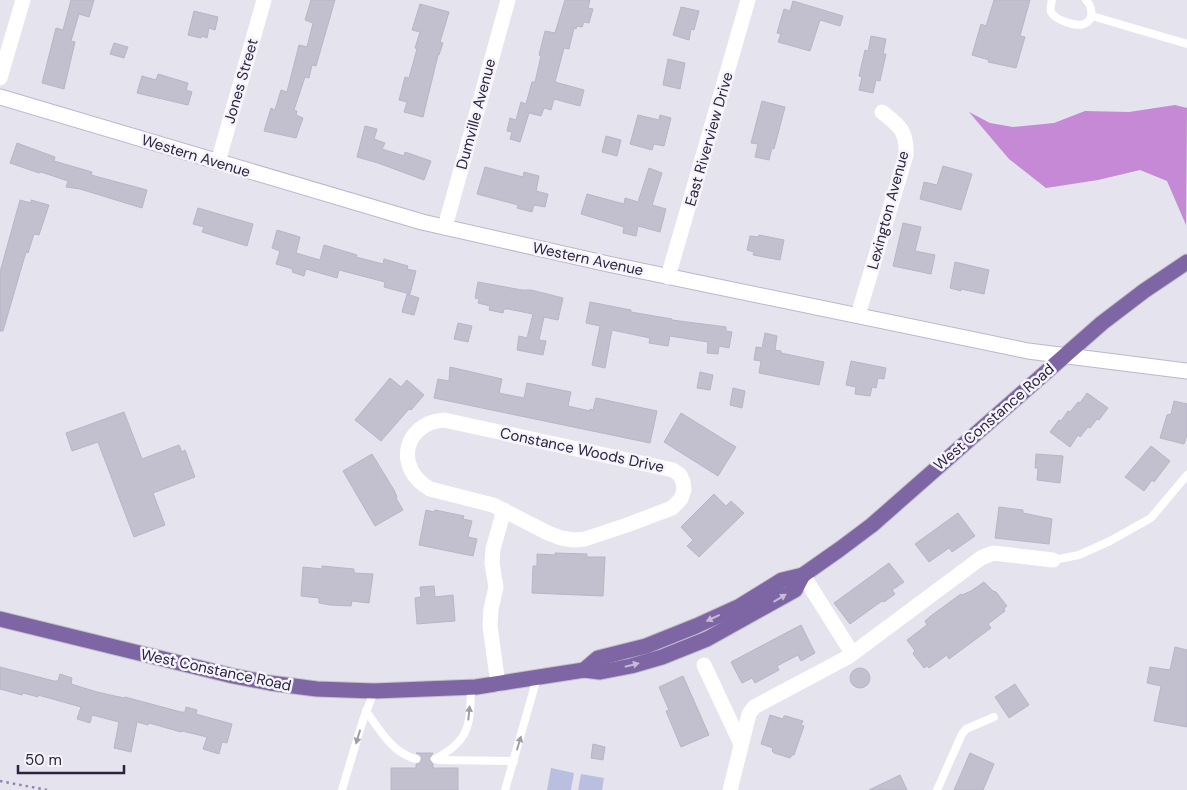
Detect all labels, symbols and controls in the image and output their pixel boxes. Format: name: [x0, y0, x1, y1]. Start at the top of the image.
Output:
street label: Jones Street: [219, 36, 263, 126]
street label: Dumville Avenue: [452, 56, 500, 172]
street label: East Riverview Drive: [680, 70, 738, 208]
street label: Western Avenue: [139, 130, 253, 182]
street label: Lexington Avenue: [863, 149, 913, 271]
street label: Western Avenue: [531, 237, 645, 281]
street label: West Constance Road: [930, 359, 1058, 475]
street label: Constance Woods Drive: [498, 423, 666, 477]
one-way arrow: [773, 594, 786, 603]
one-way arrow: [706, 615, 720, 623]
street label: West Constance Road: [139, 644, 293, 696]
one-way arrow: [625, 661, 640, 669]
one-way arrow: [465, 705, 473, 721]
one-way arrow: [353, 729, 361, 744]
one-way arrow: [515, 736, 523, 751]
scale bar: [18, 742, 124, 774]
text: 50 m: [25, 750, 62, 770]

